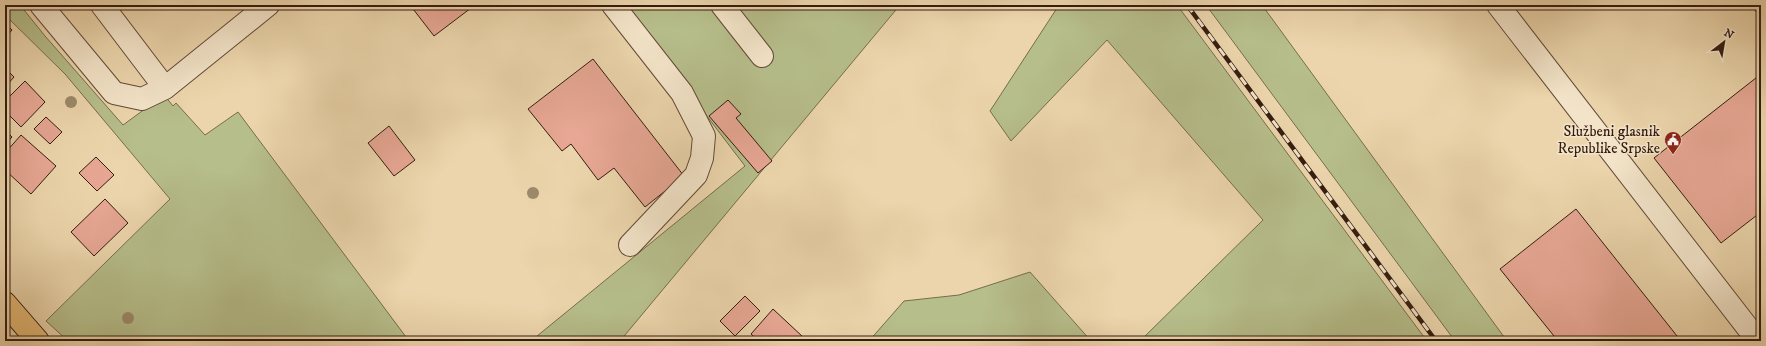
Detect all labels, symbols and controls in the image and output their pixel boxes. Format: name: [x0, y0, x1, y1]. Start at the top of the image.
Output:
north arrow: [1704, 22, 1744, 62]
text: N: [1721, 26, 1736, 43]
place label: Službeni glasnik Republike Srpske: [1558, 122, 1661, 158]
public building icon: Službeni glasnik Republike Srpske: [1663, 130, 1683, 155]

